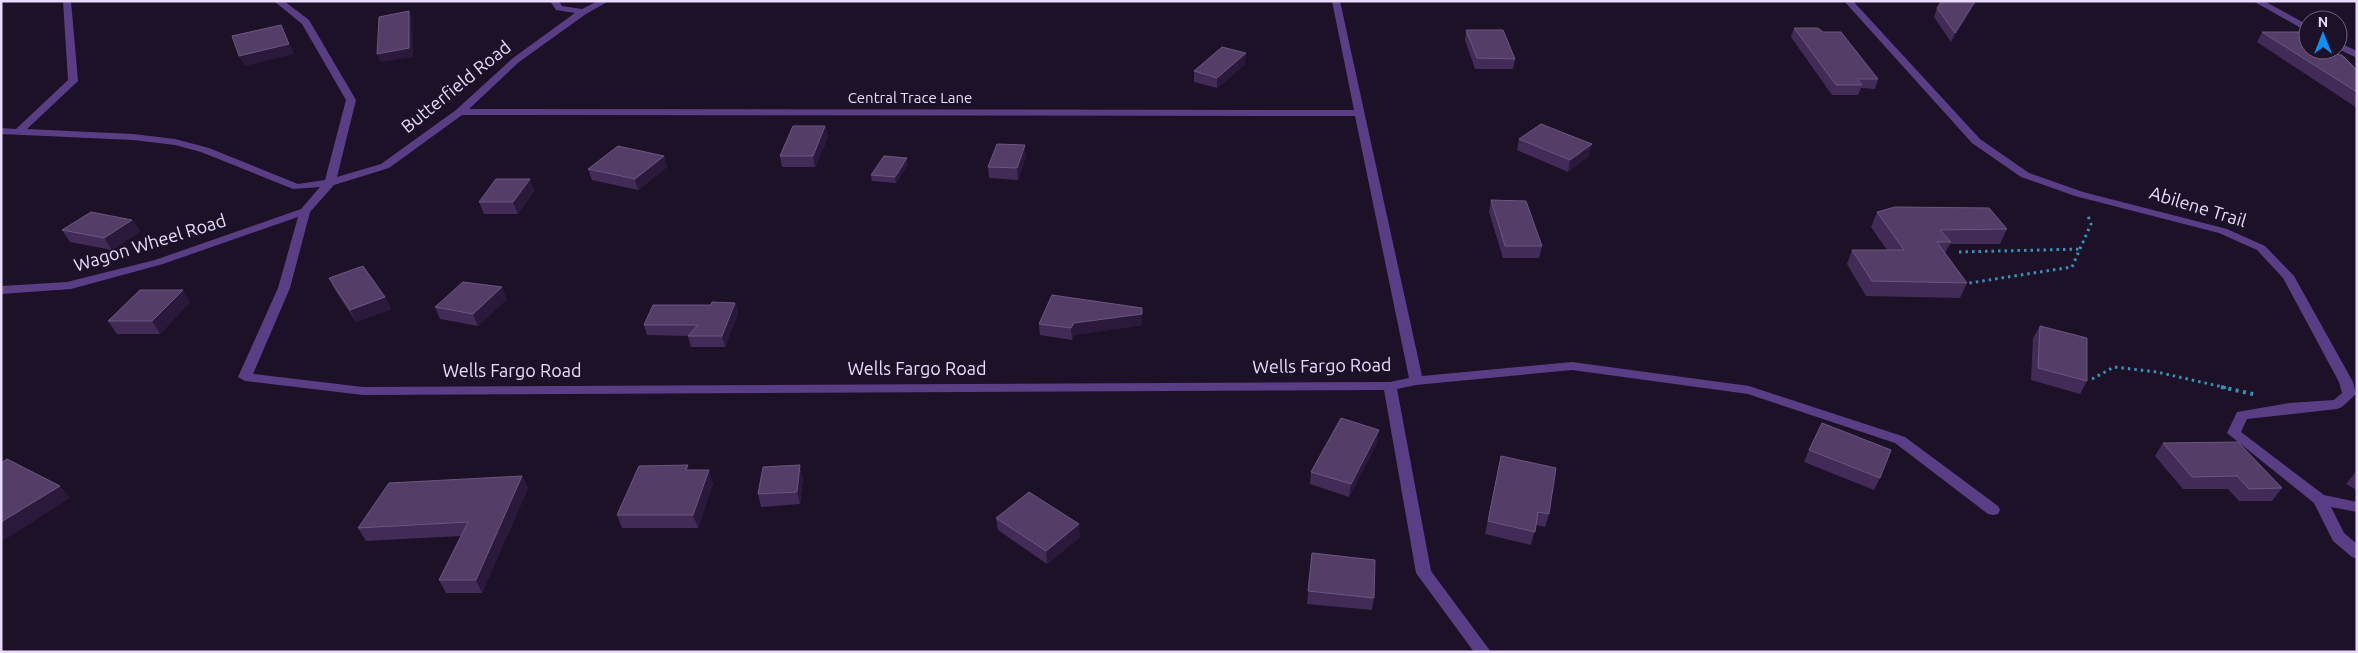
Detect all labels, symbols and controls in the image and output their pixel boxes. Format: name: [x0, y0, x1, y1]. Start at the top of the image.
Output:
north arrow: [2298, 10, 2348, 60]
text: N: [2318, 14, 2328, 30]
street label: Butterfield Road: [397, 36, 514, 136]
street label: Central Trace Lane: [848, 89, 972, 106]
street label: Abilene Trail: [2147, 182, 2249, 230]
street label: Wagon Wheel Road: [71, 209, 228, 275]
street label: Wells Fargo Road: [1252, 354, 1392, 376]
street label: Wells Fargo Road: [847, 358, 987, 378]
street label: Wells Fargo Road: [442, 360, 582, 380]

